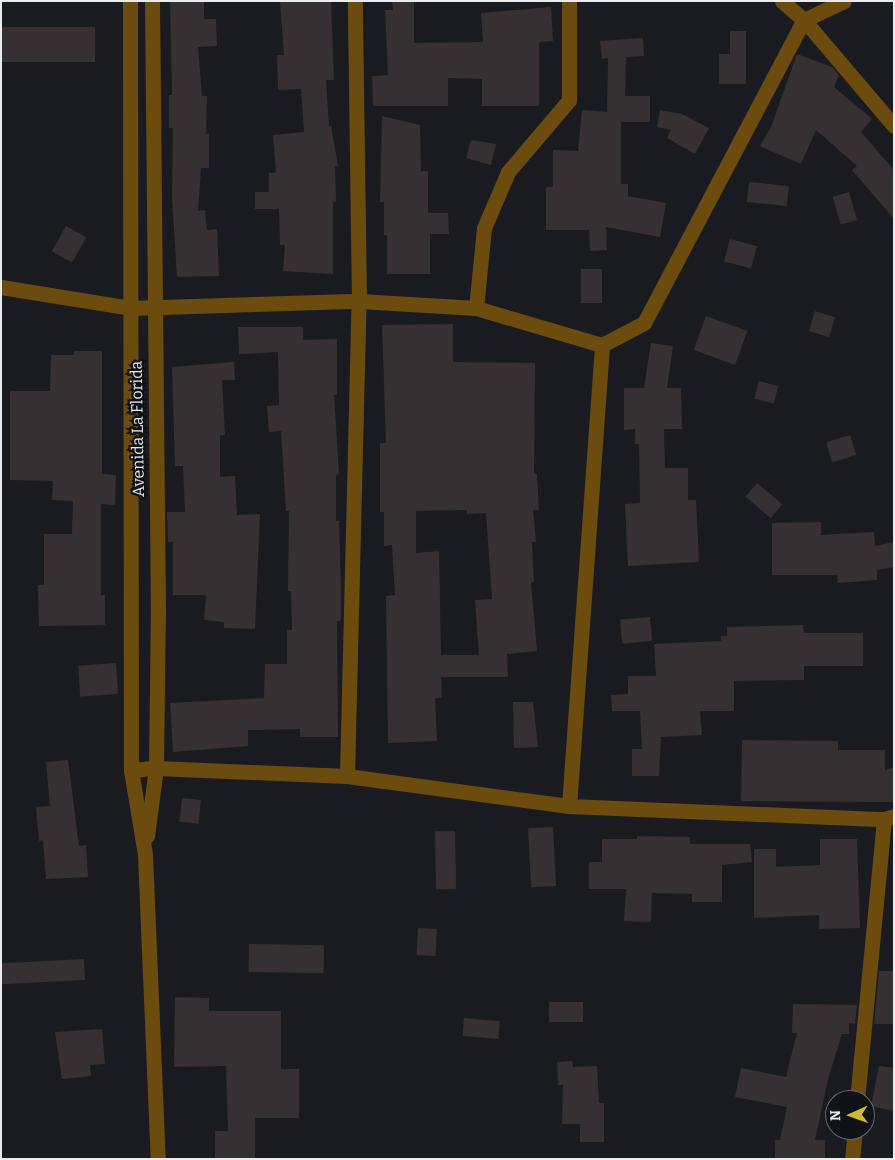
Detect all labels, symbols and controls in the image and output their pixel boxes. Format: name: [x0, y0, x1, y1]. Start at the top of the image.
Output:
street label: Avenida La Florida: [127, 361, 149, 497]
north arrow: [825, 1090, 875, 1140]
text: N: [827, 1110, 844, 1121]

